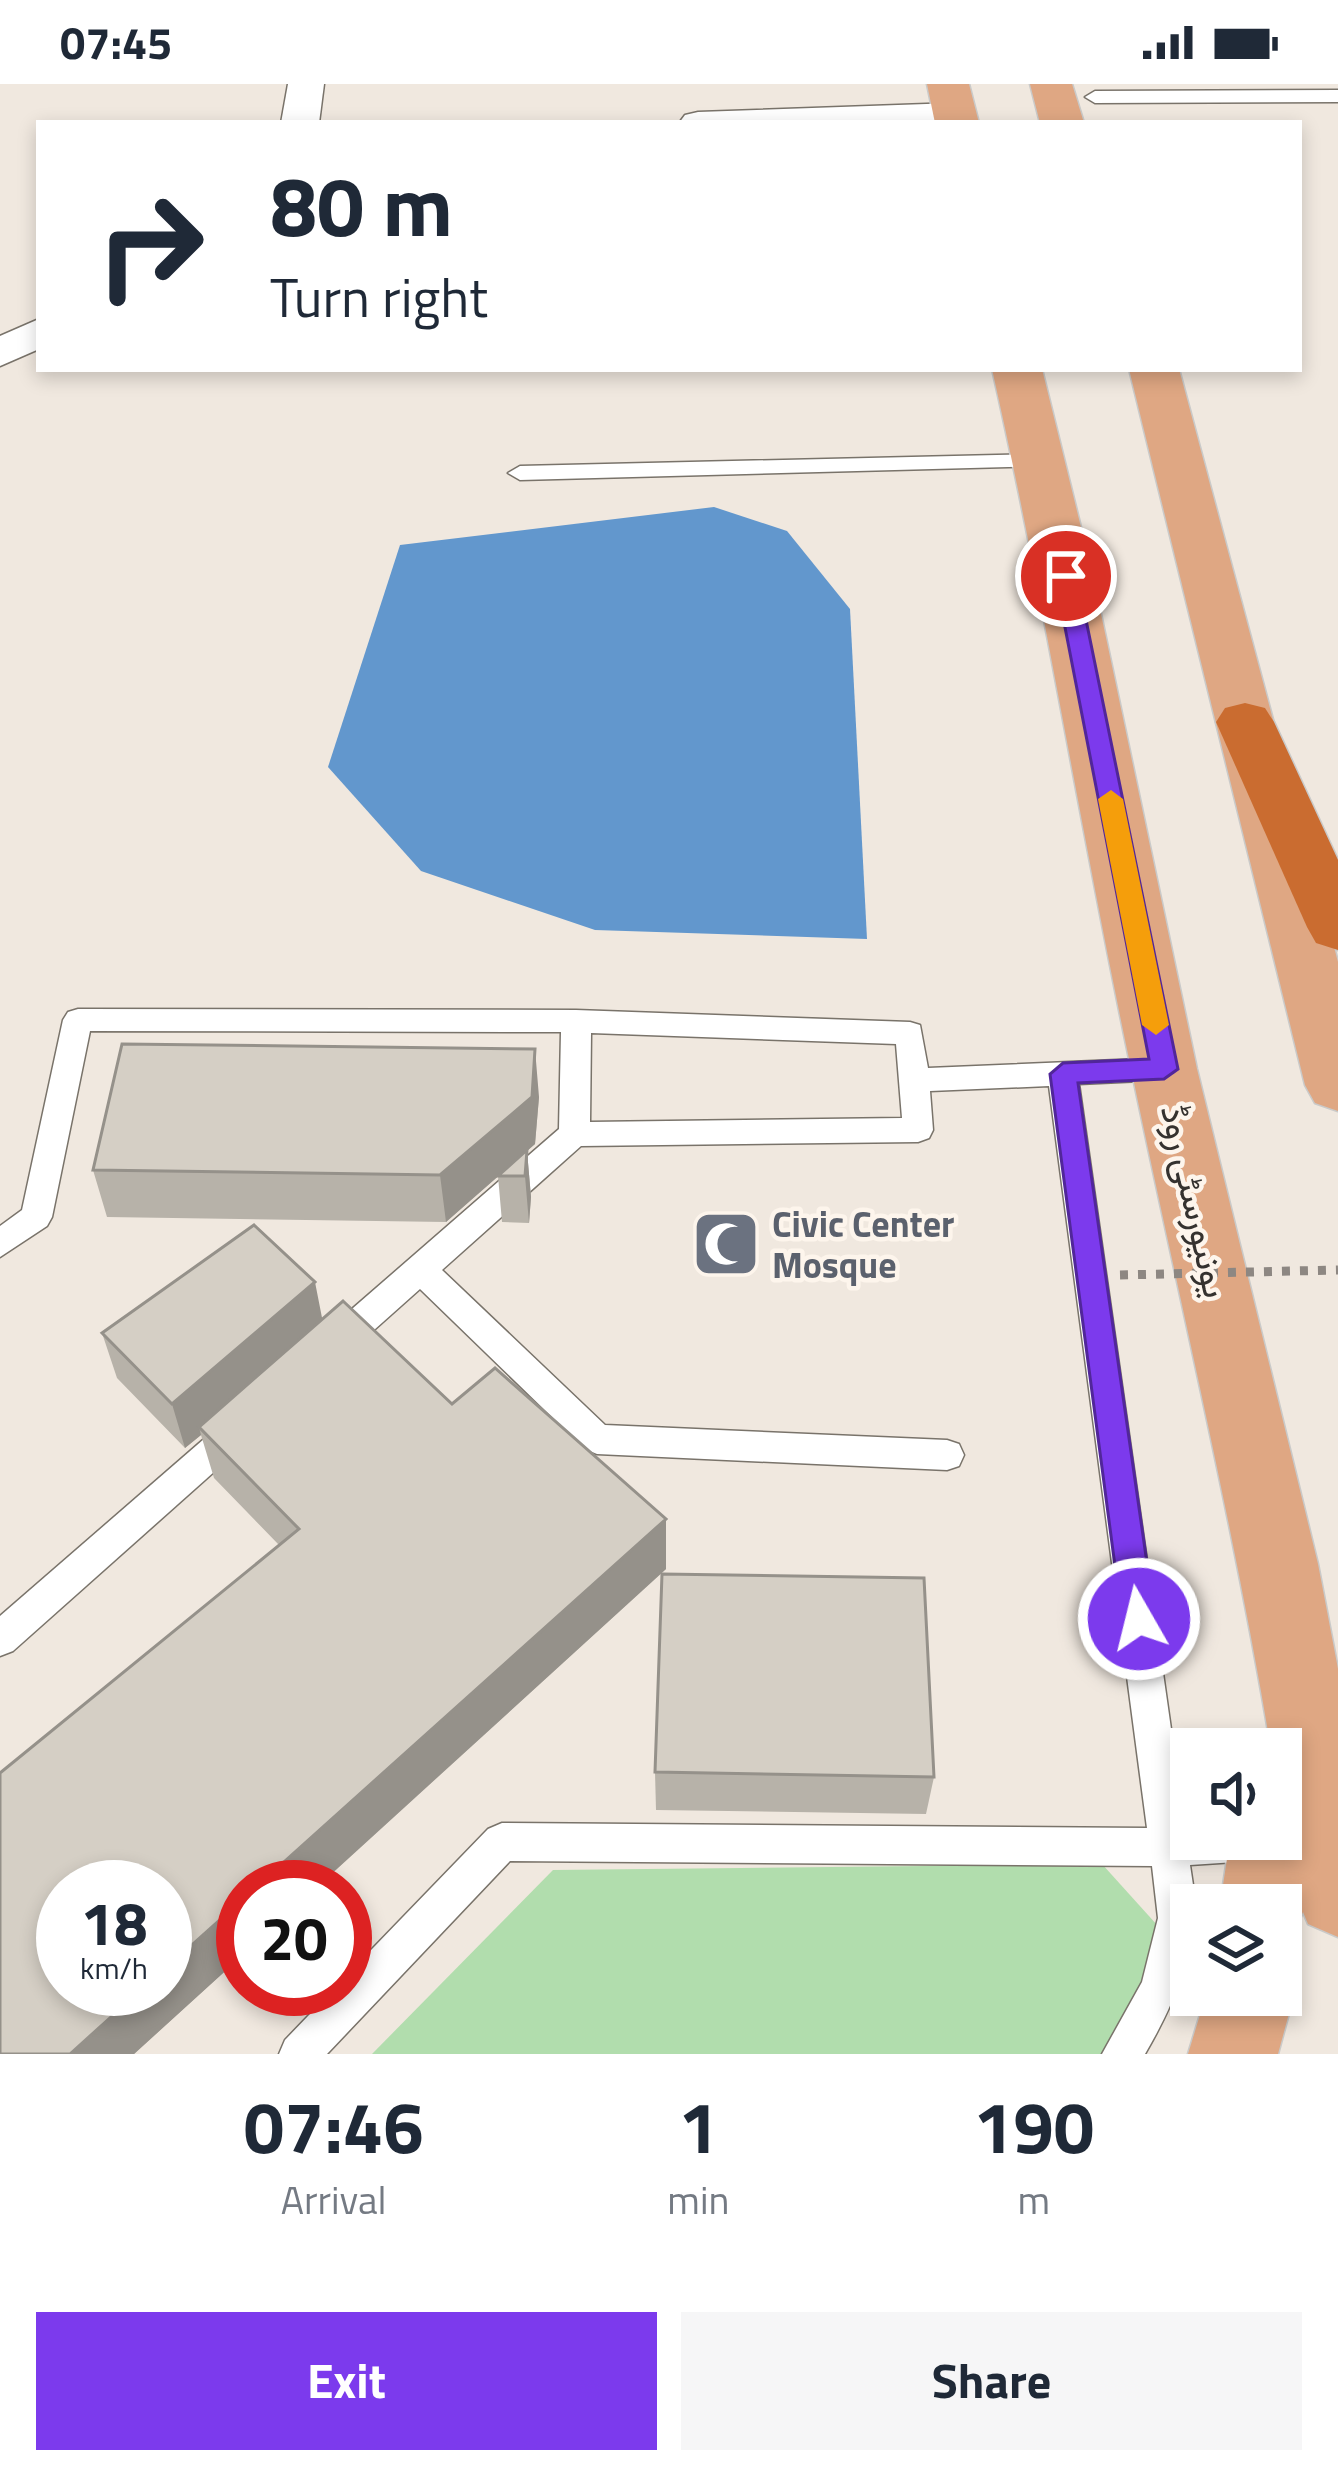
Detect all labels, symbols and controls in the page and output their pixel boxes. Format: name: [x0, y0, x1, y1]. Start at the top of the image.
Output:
text: 07:45: [60, 8, 172, 76]
text: 80 m: [270, 141, 453, 269]
icon: right: [72, 168, 228, 324]
text: Turn right: [270, 256, 488, 338]
pin: [1015, 525, 1117, 627]
icon: arrive: [1033, 543, 1099, 609]
street label: یونیورسٹی روڈ: [1147, 1099, 1245, 1303]
place label: Civic Center Mosque: [772, 1196, 954, 1292]
mosque icon: Civic Center Mosque: [691, 1209, 761, 1279]
position arrow: [1076, 1556, 1202, 1682]
map controls: [1170, 1728, 1302, 2016]
button: sound: [1170, 1728, 1302, 1860]
speed limit sign: 20: [216, 1860, 372, 2016]
text: 18: [80, 1877, 148, 1968]
button: layers: [1170, 1884, 1302, 2016]
text: km/h: [80, 1945, 148, 1991]
text: 07:46: [244, 2071, 424, 2181]
text: 1: [678, 2071, 719, 2181]
text: 190: [973, 2071, 1094, 2181]
text: Arrival: [281, 2170, 387, 2229]
text: min: [667, 2170, 729, 2229]
text: m: [1017, 2170, 1050, 2229]
button: Exit: [36, 2312, 657, 2450]
button: Share: [681, 2312, 1302, 2450]

